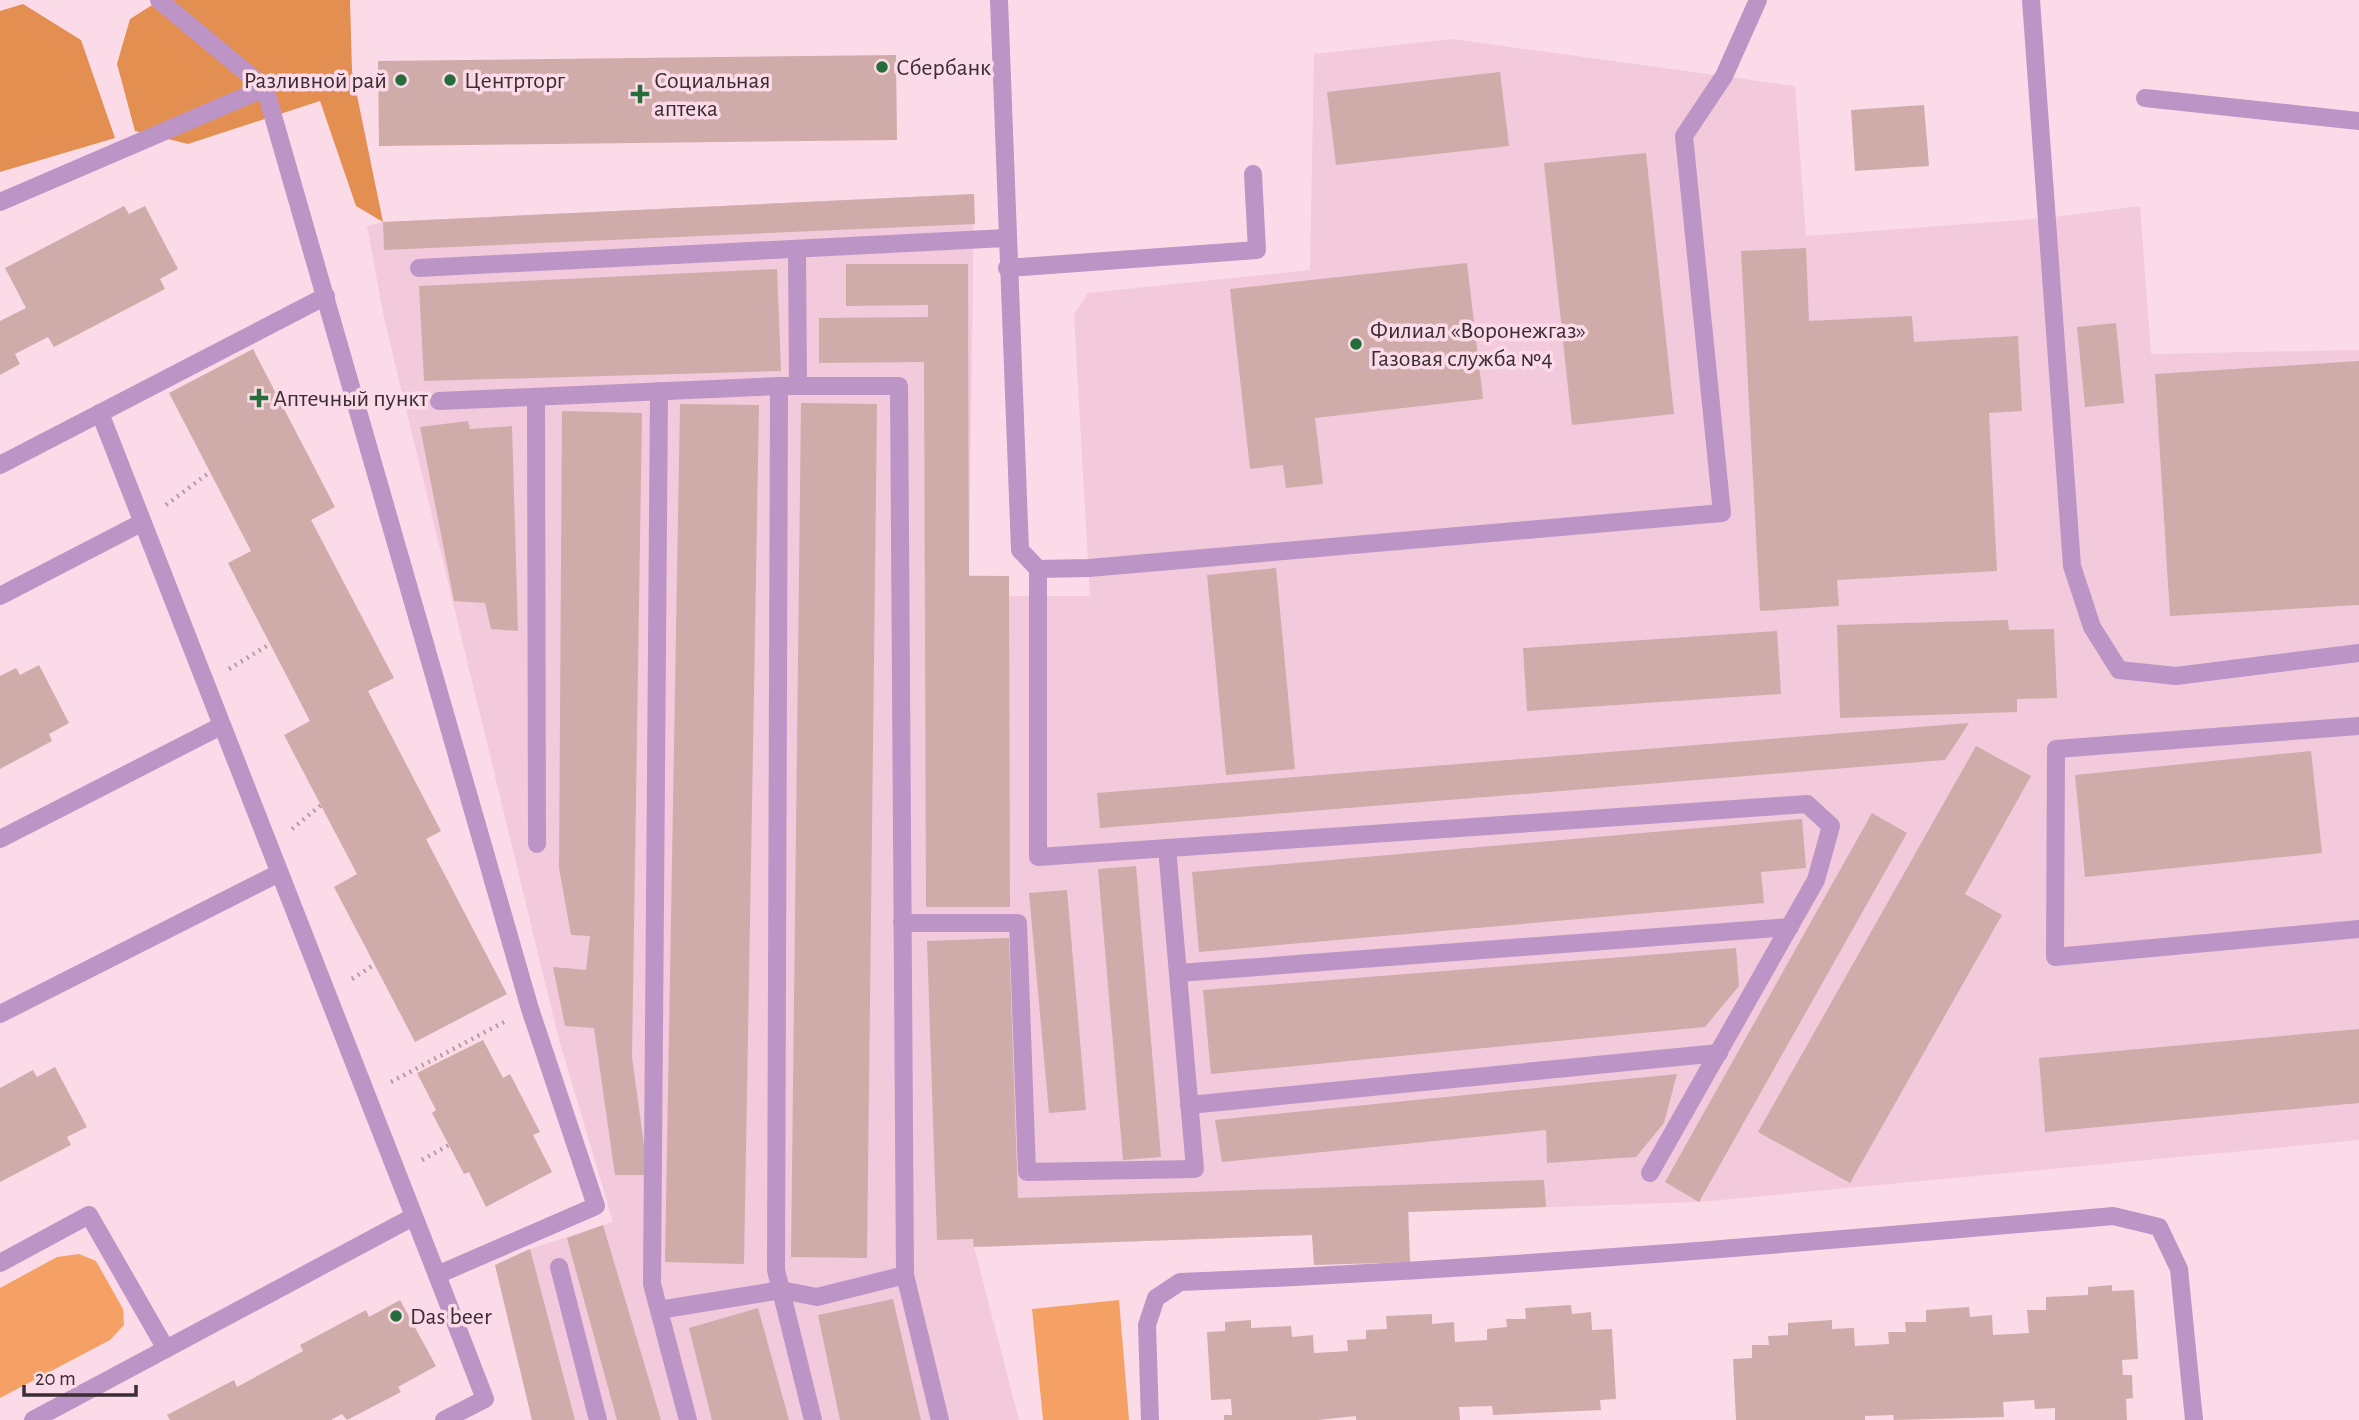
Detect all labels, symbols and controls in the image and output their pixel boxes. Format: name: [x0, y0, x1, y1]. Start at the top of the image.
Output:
place label: Сбербанк: [896, 56, 991, 80]
marker: Сбербанк: [874, 59, 890, 75]
place label: Разливной рай: [243, 69, 387, 93]
place label: Центрторг: [464, 69, 566, 93]
place label: Социальная аптека: [654, 69, 771, 121]
marker: Разливной рай: [393, 72, 409, 88]
marker: Центрторг: [442, 72, 458, 88]
marker: Социальная аптека: [632, 86, 648, 102]
place label: Филиал «Воронежгаз» Газовая служба №4: [1370, 319, 1586, 371]
marker: Филиал «Воронежгаз» Газовая служба №4: [1348, 336, 1364, 352]
place label: Аптечный пункт: [273, 387, 428, 411]
marker: Аптечный пункт: [251, 390, 267, 406]
place label: Das beer: [410, 1305, 492, 1329]
marker: Das beer: [388, 1308, 404, 1324]
scale bar: [24, 1354, 136, 1398]
text: 20 m: [35, 1368, 76, 1389]

